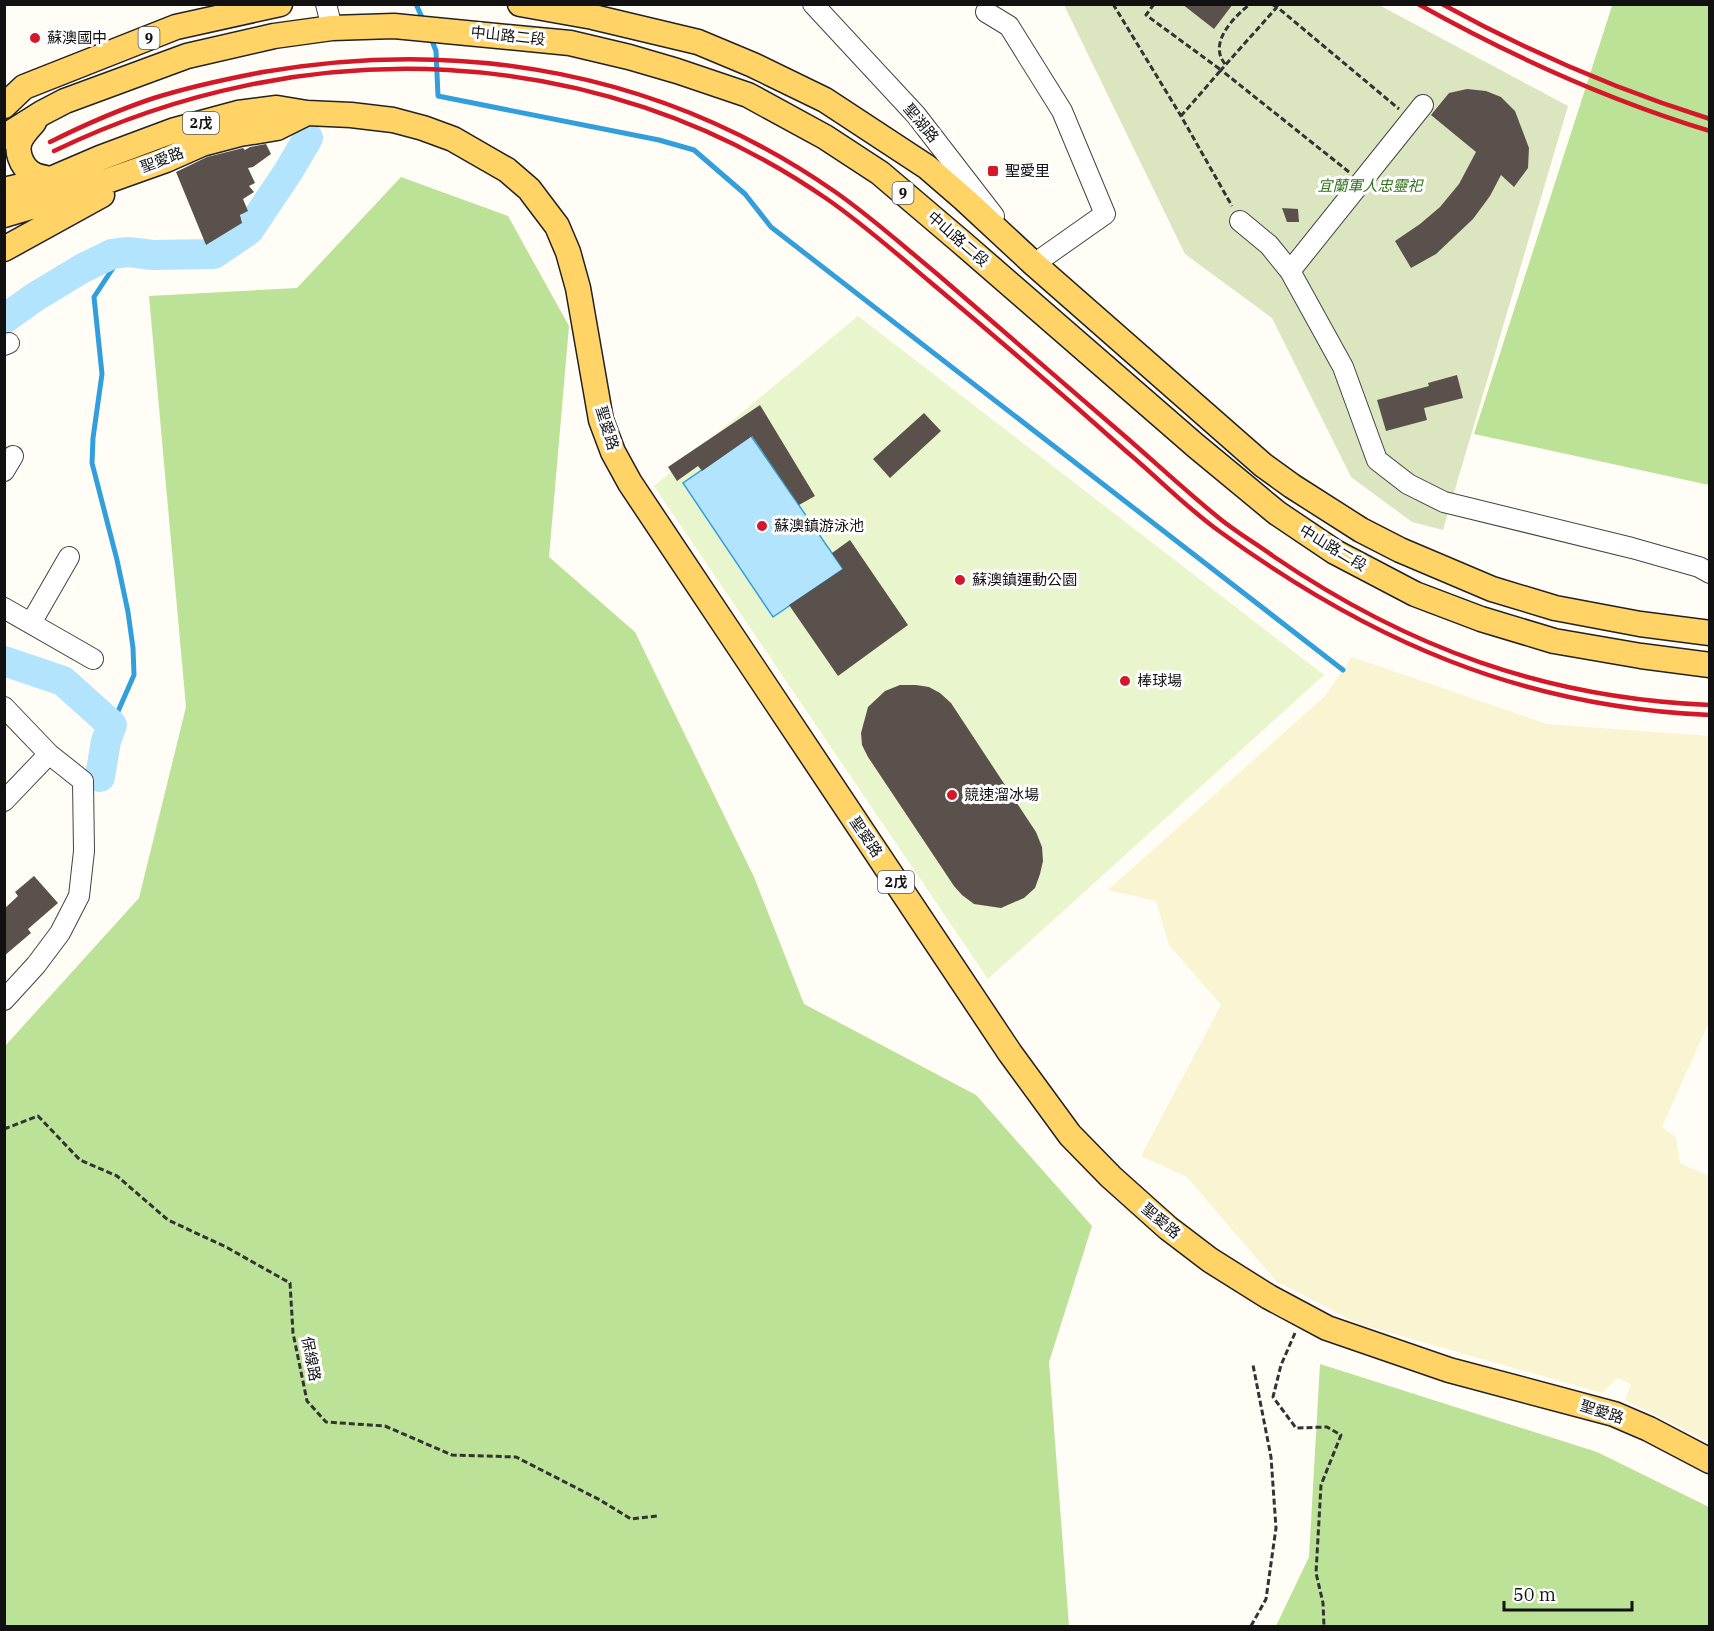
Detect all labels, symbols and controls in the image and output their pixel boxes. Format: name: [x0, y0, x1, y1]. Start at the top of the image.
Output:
street label: 中山路二段: [470, 22, 546, 49]
road number: 9: [138, 27, 160, 49]
place label: 蘇澳國中: [47, 28, 107, 47]
marker: 蘇澳國中: [28, 31, 42, 45]
street label: 聖湖路: [900, 99, 943, 146]
road number: 2戊: [183, 112, 219, 134]
street label: 聖愛路: [137, 143, 186, 176]
place label: 聖愛里: [1005, 161, 1050, 180]
marker: 聖愛里: [986, 164, 1000, 178]
park label: 宜蘭軍人忠靈祀: [1317, 176, 1424, 195]
road number: 9: [892, 182, 914, 204]
street label: 中山路二段: [924, 207, 993, 270]
street label: 聖愛路: [592, 404, 623, 452]
place label: 蘇澳鎮游泳池: [774, 516, 864, 535]
marker: 蘇澳鎮游泳池: [755, 519, 769, 533]
street label: 中山路二段: [1296, 520, 1370, 575]
place label: 蘇澳鎮運動公園: [972, 570, 1077, 589]
marker: 蘇澳鎮運動公園: [953, 573, 967, 587]
place label: 棒球場: [1137, 671, 1182, 690]
marker: 棒球場: [1118, 674, 1132, 688]
place label: 競速溜冰場: [964, 785, 1039, 804]
marker: 競速溜冰場: [945, 788, 959, 802]
street label: 聖愛路: [846, 813, 887, 861]
road number: 2戊: [878, 871, 914, 893]
street label: 聖愛路: [1138, 1199, 1185, 1242]
street label: 保線路: [298, 1335, 325, 1383]
street label: 聖愛路: [1578, 1396, 1626, 1428]
scale bar: [1504, 1574, 1632, 1612]
text: 50 m: [1513, 1583, 1556, 1606]

